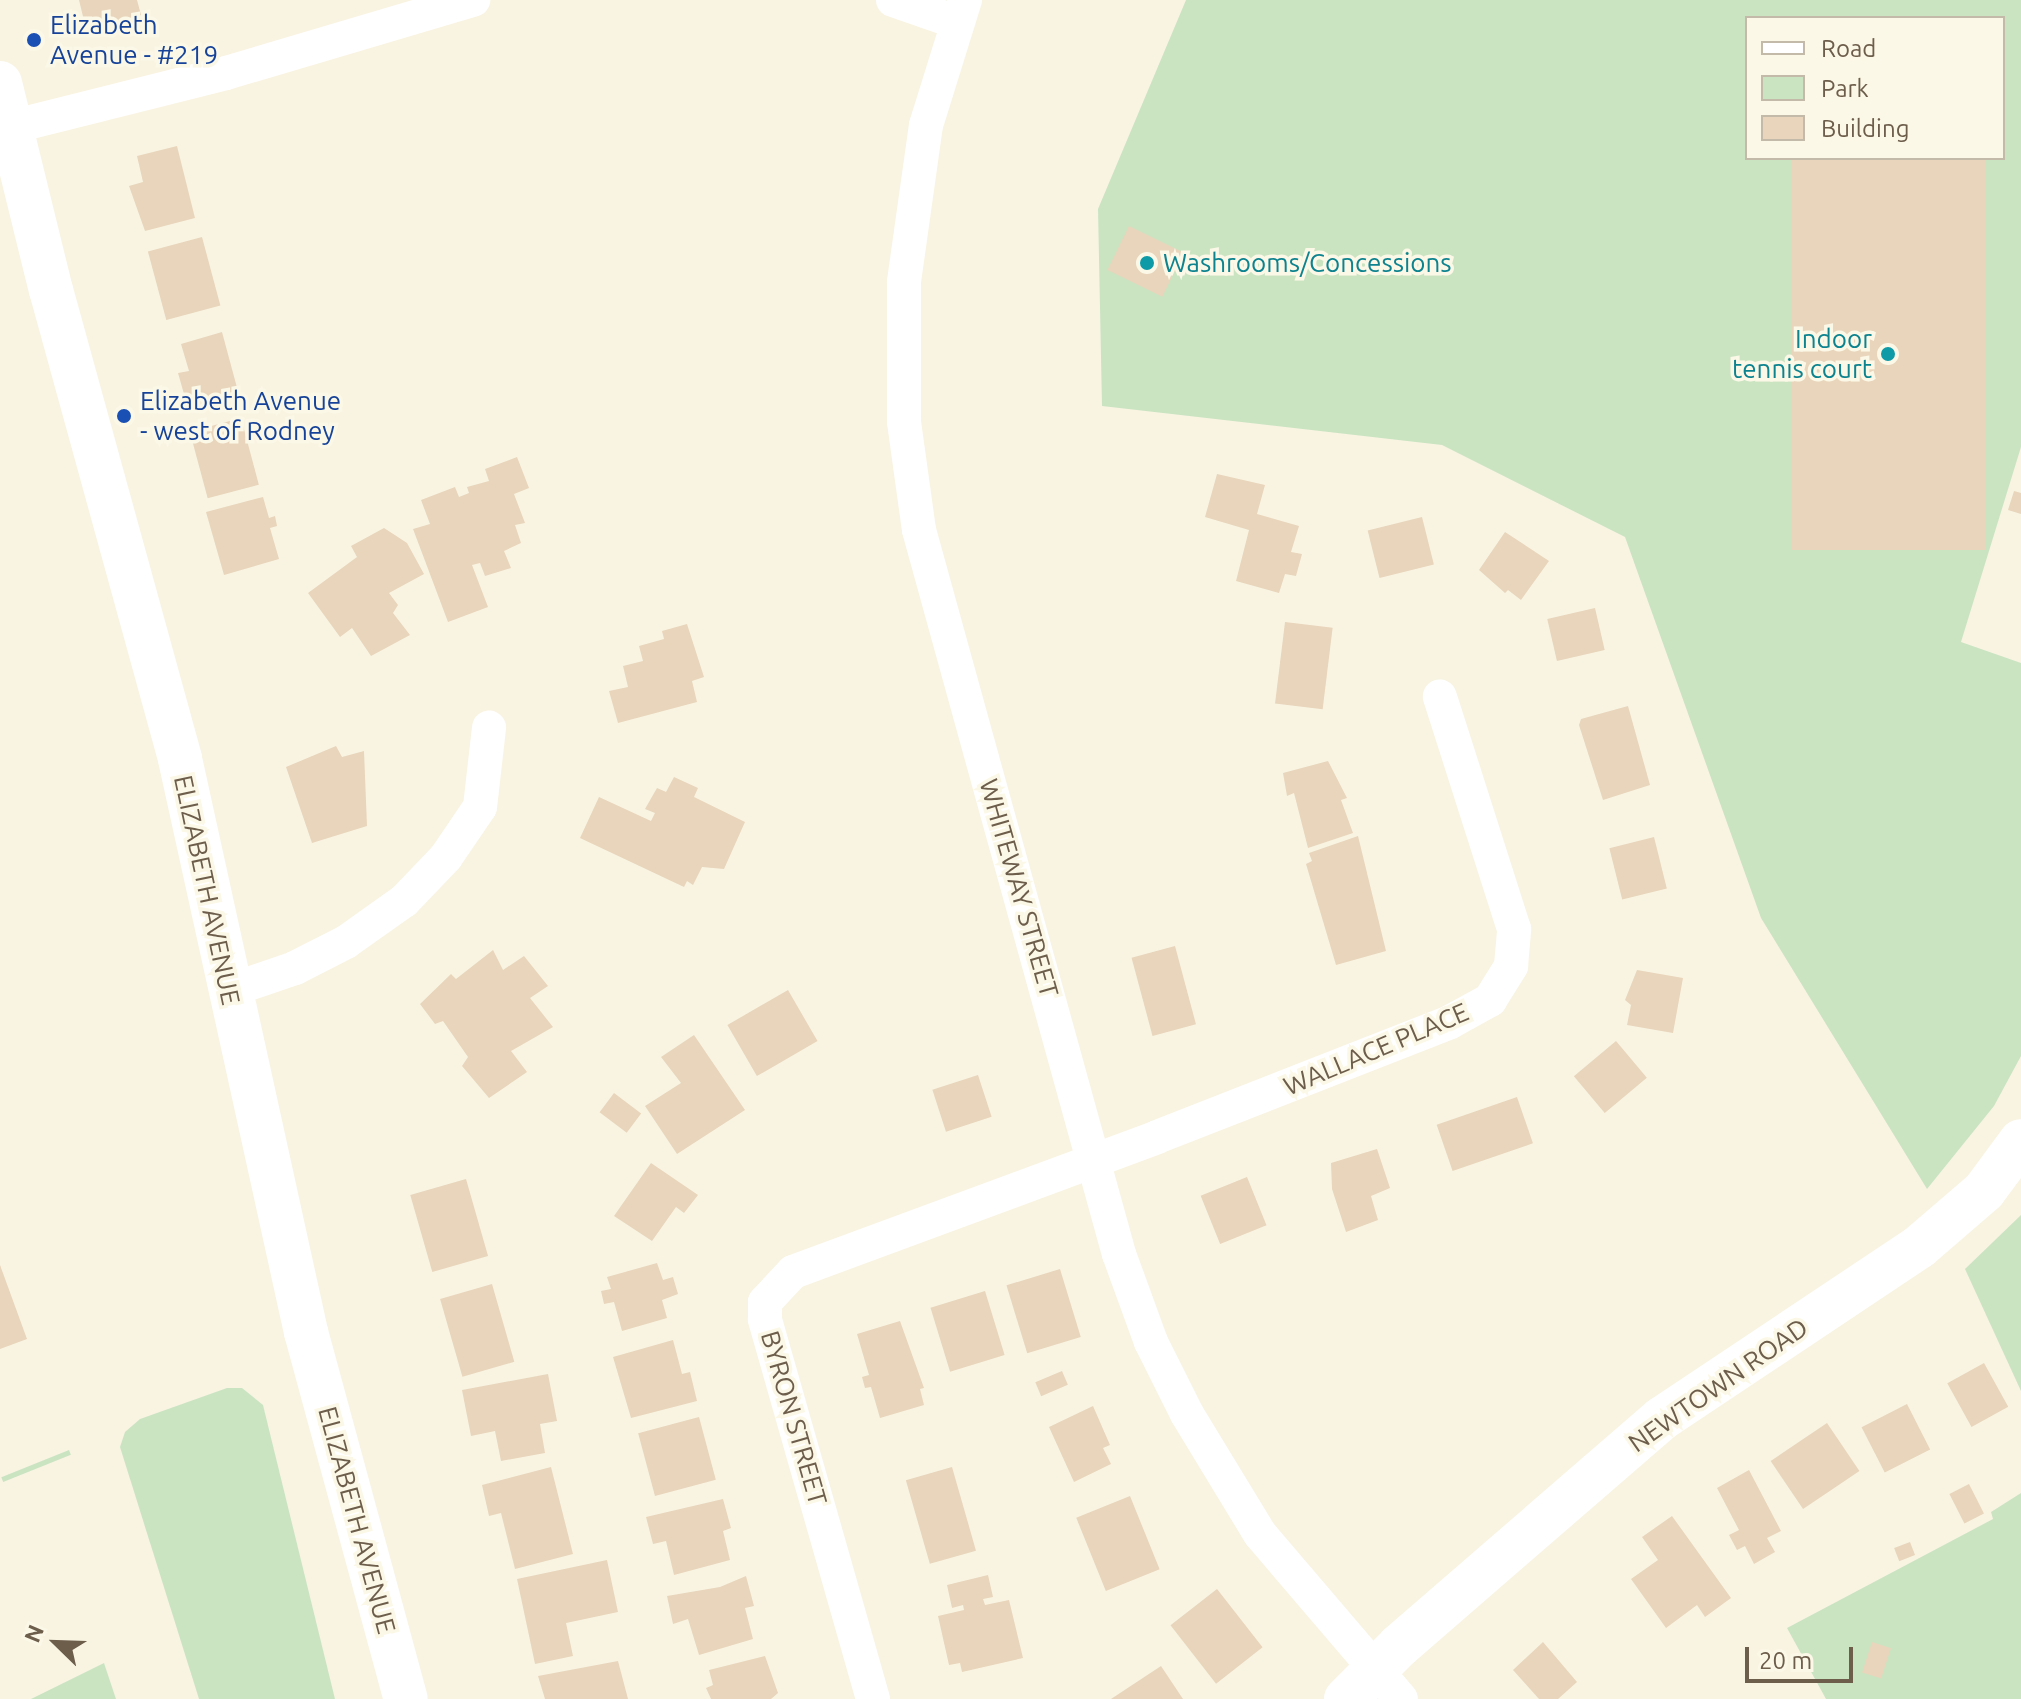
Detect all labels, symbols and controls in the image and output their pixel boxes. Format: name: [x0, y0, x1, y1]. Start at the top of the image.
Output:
place label: Elizabeth Avenue - #219: [50, 9, 218, 70]
legend: [1745, 16, 2005, 160]
marker: Elizabeth Avenue - #219: [25, 31, 43, 49]
text: Road: [1821, 35, 1876, 62]
text: Park: [1821, 75, 1869, 102]
text: Building: [1821, 115, 1909, 142]
place label: Washrooms/Concessions: [1163, 247, 1452, 279]
marker: Washrooms/Concessions: [1138, 254, 1156, 272]
place label: Indoor tennis court: [1732, 323, 1872, 384]
marker: Indoor tennis court: [1879, 345, 1897, 363]
place label: Elizabeth Avenue - west of Rodney: [140, 385, 341, 446]
marker: Elizabeth Avenue - west of Rodney: [115, 407, 133, 425]
street label: ELIZABETH AVENUE: [167, 772, 247, 1008]
street label: WHITEWAY STREET: [973, 775, 1065, 1001]
street label: WALLACE PLACE: [1279, 996, 1473, 1102]
street label: NEWTOWN ROAD: [1622, 1311, 1814, 1459]
street label: BYRON STREET: [754, 1327, 834, 1509]
street label: ELIZABETH AVENUE: [312, 1403, 402, 1637]
north arrow: [16, 1603, 96, 1683]
text: N: [19, 1621, 48, 1646]
scale bar: [1749, 1631, 1857, 1681]
text: 20 m: [1759, 1647, 1812, 1674]

